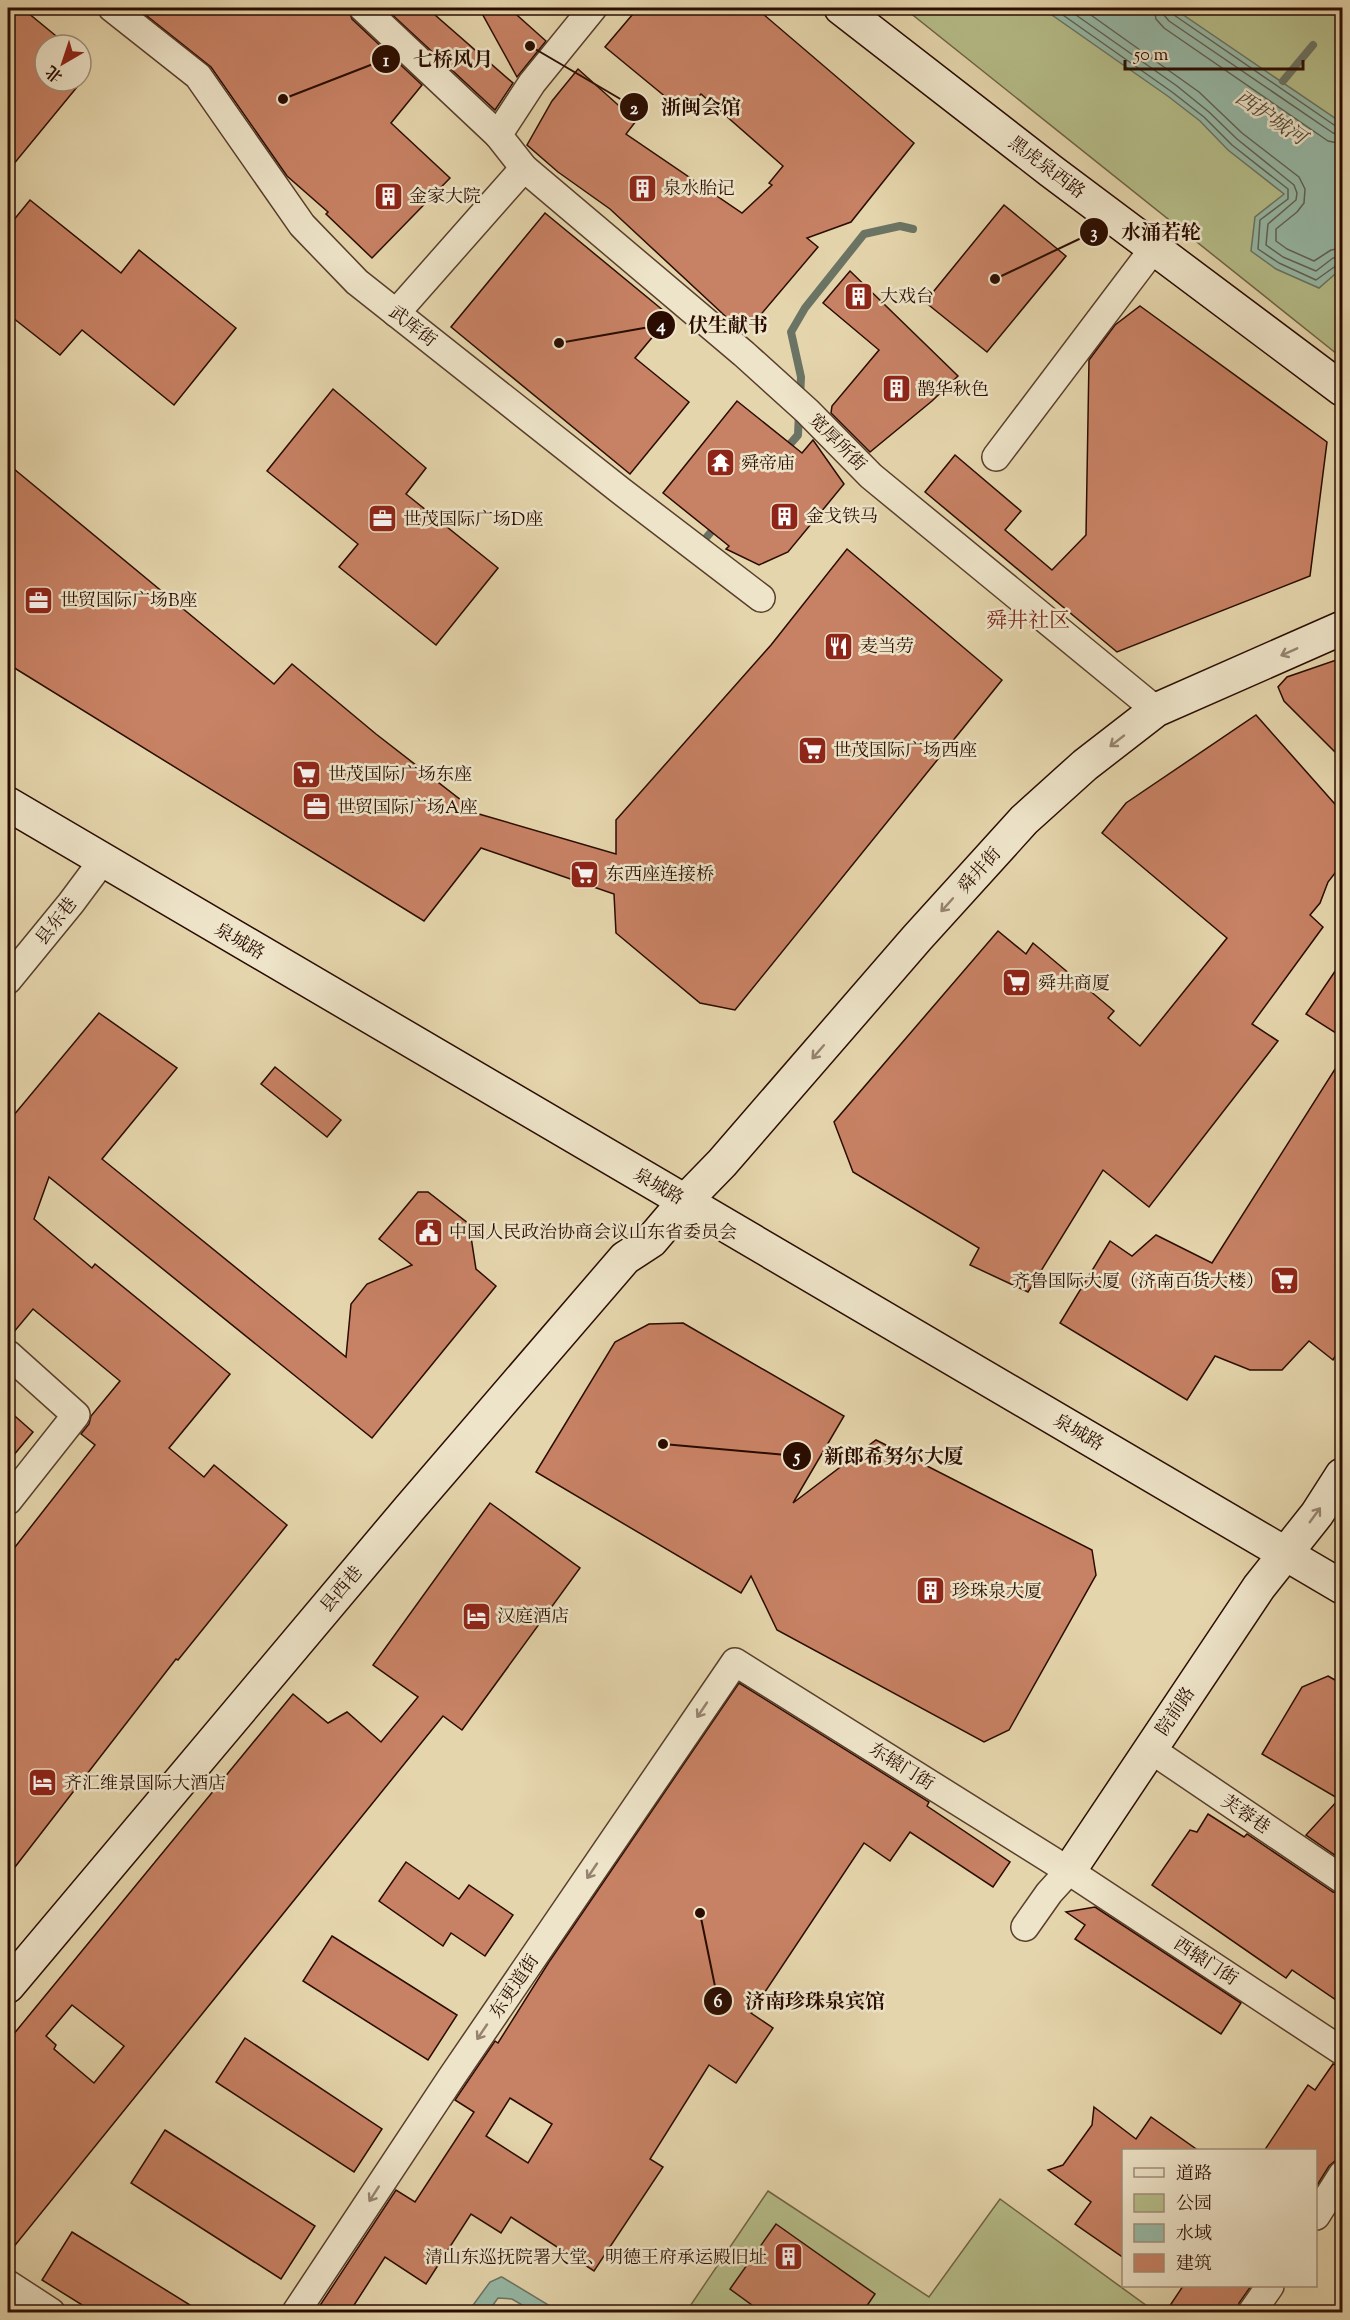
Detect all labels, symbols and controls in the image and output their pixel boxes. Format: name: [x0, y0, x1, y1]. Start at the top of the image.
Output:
north arrow: [33, 33, 93, 93]
scale bar: [1125, 33, 1304, 71]
callout: 七桥风月: [371, 40, 505, 78]
text: 50 m: [1133, 43, 1169, 69]
text: 七桥风月: [413, 47, 493, 76]
text: 1: [383, 49, 390, 75]
text: 北: [42, 59, 69, 87]
water label: 西护城河: [1228, 85, 1313, 155]
callout: 浙闽会馆: [619, 88, 753, 126]
text: 浙闽会馆: [661, 95, 741, 124]
text: 2: [630, 97, 639, 123]
street label: 黑虎泉西路: [1002, 131, 1090, 206]
building icon: 泉水胎记: [626, 172, 658, 204]
place label: 泉水胎记: [663, 177, 735, 203]
building icon: 金家大院: [372, 180, 404, 212]
place label: 金家大院: [409, 185, 481, 211]
callout: 水涌若轮: [1079, 213, 1213, 251]
text: 水涌若轮: [1121, 220, 1201, 249]
text: 3: [1090, 221, 1098, 247]
building icon: 大戏台: [843, 280, 875, 312]
place label: 大戏台: [880, 285, 934, 311]
street label: 武库街: [382, 301, 441, 354]
callout: 伏生献书: [646, 306, 780, 344]
text: 伏生献书: [688, 313, 768, 342]
text: 4: [655, 314, 666, 340]
building icon: 鹊华秋色: [880, 373, 912, 405]
place label: 鹊华秋色: [917, 378, 989, 404]
street label: 宽厚所街: [802, 409, 871, 478]
temple icon: 舜帝庙: [704, 447, 736, 479]
place label: 舜帝庙: [741, 452, 795, 478]
building icon: 金戈铁马: [769, 500, 801, 532]
office icon: 世茂国际广场D座: [366, 503, 398, 535]
place label: 金戈铁马: [806, 505, 878, 531]
place label: 世茂国际广场D座: [403, 508, 543, 534]
office icon: 世贸国际广场B座: [23, 584, 55, 616]
place label: 世贸国际广场B座: [60, 589, 197, 615]
district label: 舜井社区: [986, 607, 1070, 637]
restaurant icon: 麦当劳: [823, 630, 855, 662]
place label: 麦当劳: [860, 635, 914, 661]
one-way arrow: [1280, 647, 1299, 658]
supermarket icon: 世茂国际广场西座: [796, 734, 828, 766]
one-way arrow: [1109, 734, 1125, 747]
place label: 世茂国际广场西座: [833, 739, 977, 765]
supermarket icon: 世茂国际广场东座: [291, 758, 323, 790]
place label: 世茂国际广场东座: [328, 763, 472, 789]
office icon: 世贸国际广场A座: [300, 791, 332, 823]
place label: 世贸国际广场A座: [337, 796, 478, 822]
street label: 舜井街: [953, 843, 1008, 900]
supermarket icon: 东西座连接桥: [569, 858, 601, 890]
place label: 东西座连接桥: [606, 863, 714, 889]
street label: 县东巷: [31, 893, 84, 952]
one-way arrow: [940, 898, 954, 913]
street label: 泉城路: [209, 918, 269, 967]
supermarket icon: 舜井商厦: [1001, 967, 1033, 999]
place label: 舜井商厦: [1038, 972, 1110, 998]
one-way arrow: [811, 1044, 825, 1059]
street label: 泉城路: [628, 1163, 688, 1212]
public building icon: 中国人民政治协商会议山东省委员会: [412, 1216, 444, 1248]
place label: 中国人民政治协商会议山东省委员会: [449, 1221, 737, 1247]
supermarket icon: 齐鲁国际大厦（济南百货大楼）: [1269, 1265, 1301, 1297]
place label: 齐鲁国际大厦（济南百货大楼）: [1012, 1270, 1264, 1296]
street label: 泉城路: [1048, 1409, 1108, 1458]
callout: 新郎希努尔大厦: [782, 1437, 976, 1475]
text: 新郎希努尔大厦: [824, 1444, 964, 1473]
text: 5: [792, 1445, 801, 1471]
one-way arrow: [1309, 1508, 1322, 1524]
street label: 县西巷: [315, 1561, 370, 1619]
building icon: 珍珠泉大厦: [915, 1575, 947, 1607]
place label: 珍珠泉大厦: [952, 1580, 1042, 1606]
hotel icon: 汉庭酒店: [460, 1600, 492, 1632]
place label: 汉庭酒店: [497, 1605, 569, 1631]
street label: 院前路: [1151, 1682, 1203, 1742]
one-way arrow: [696, 1701, 708, 1717]
street label: 东辕门街: [864, 1738, 938, 1798]
hotel icon: 齐汇维景国际大酒店: [27, 1767, 59, 1799]
place label: 齐汇维景国际大酒店: [64, 1772, 226, 1798]
street label: 芙蓉巷: [1215, 1790, 1275, 1842]
one-way arrow: [586, 1862, 598, 1878]
street label: 西辕门街: [1168, 1932, 1242, 1993]
street label: 东更道街: [485, 1950, 547, 2024]
callout: 济南珍珠泉宾馆: [703, 1982, 897, 2020]
text: 济南珍珠泉宾馆: [745, 1989, 885, 2018]
text: 6: [714, 1990, 723, 2016]
one-way arrow: [476, 2023, 488, 2040]
legend: [1122, 2149, 1317, 2287]
text: 道路: [1176, 2162, 1212, 2188]
one-way arrow: [368, 2185, 380, 2202]
text: 公园: [1176, 2192, 1212, 2218]
text: 水域: [1176, 2222, 1212, 2248]
building icon: 清山东巡抚院署大堂、明德王府承运殿旧址: [772, 2241, 804, 2273]
place label: 清山东巡抚院署大堂、明德王府承运殿旧址: [425, 2246, 767, 2272]
text: 建筑: [1176, 2252, 1212, 2278]

